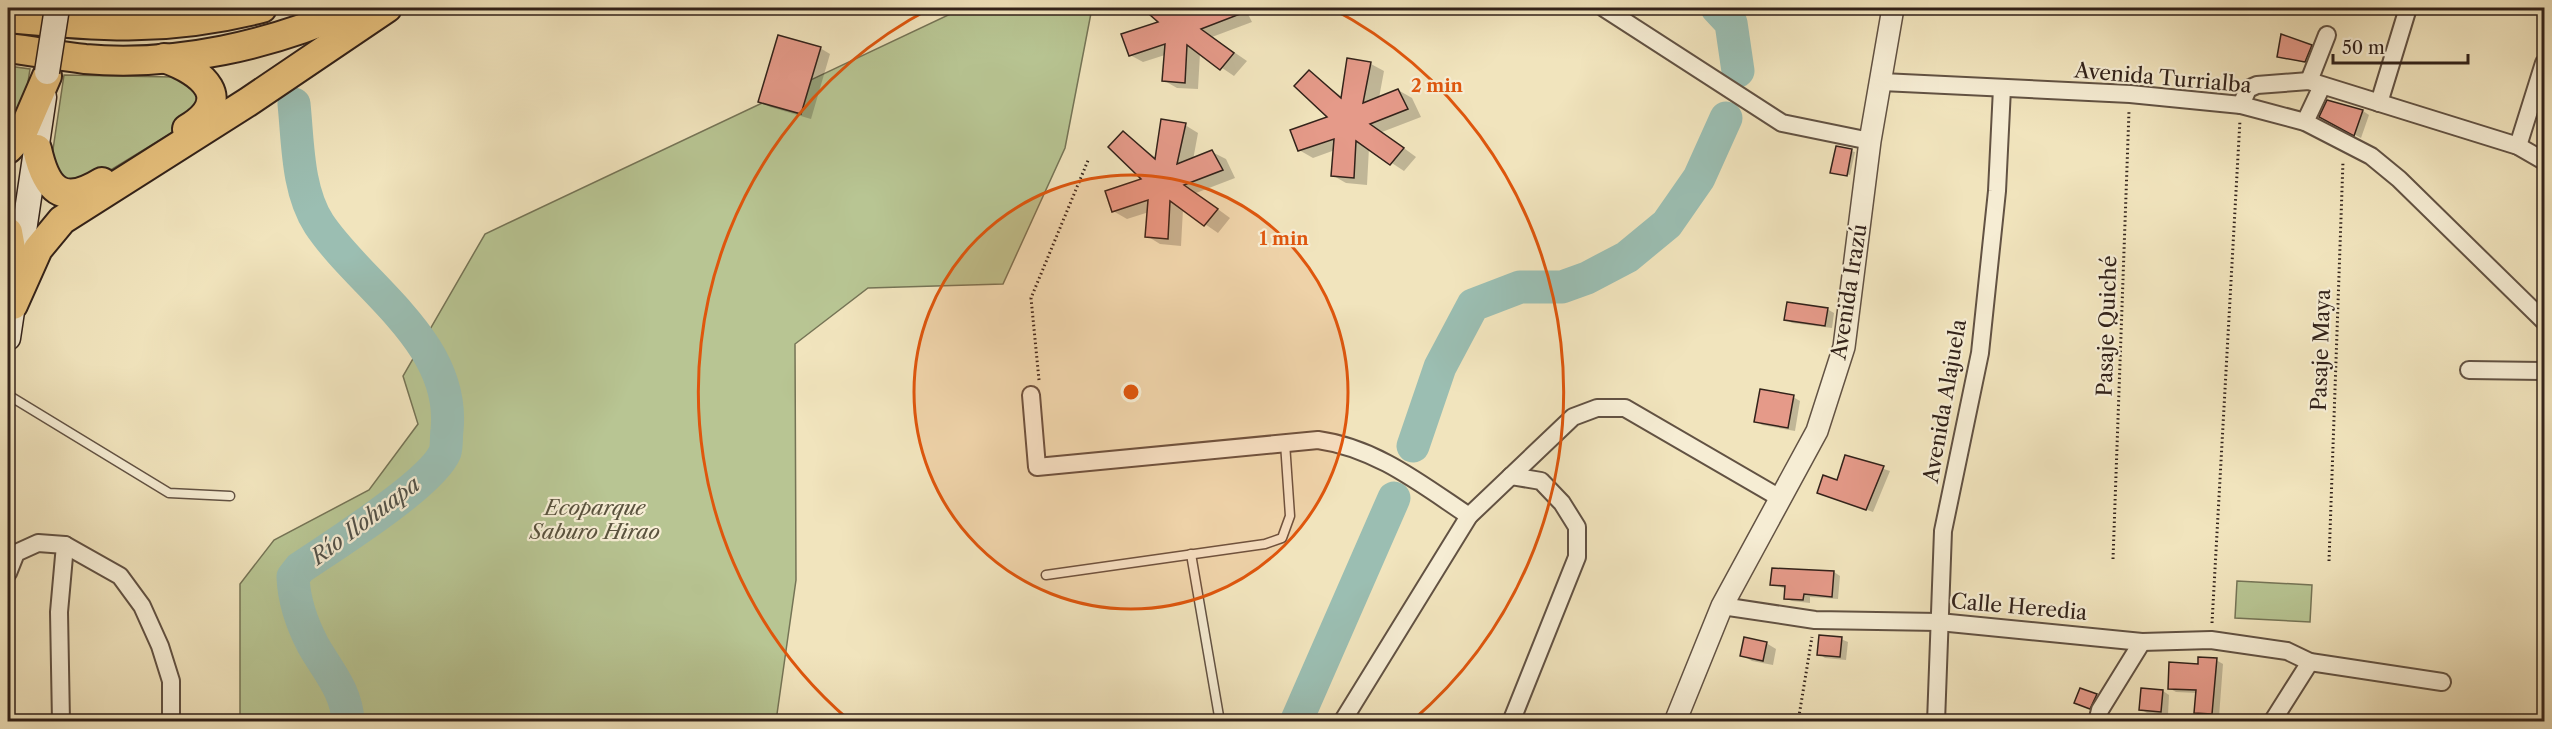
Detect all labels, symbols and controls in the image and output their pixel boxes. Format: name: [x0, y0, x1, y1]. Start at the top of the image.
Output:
scale bar: [2333, 27, 2468, 65]
text: 50 m: [2342, 37, 2385, 59]
street label: Avenida Turrialba: [2072, 57, 2254, 98]
text: 2 min: [1411, 75, 1464, 97]
street label: Avenida Irazú: [1825, 222, 1872, 362]
text: 1 min: [1259, 228, 1309, 250]
street label: Pasaje Quiché: [2092, 255, 2121, 397]
street label: Pasaje Maya: [2306, 288, 2335, 411]
street label: Avenida Alajuela: [1918, 316, 1971, 486]
centre of rings: [1121, 382, 1141, 402]
water label: Río Ilohuapa: [304, 471, 425, 571]
park label: Ecoparque Saburo Hirao: [528, 495, 660, 544]
street label: Calle Heredia: [1950, 588, 2089, 625]

